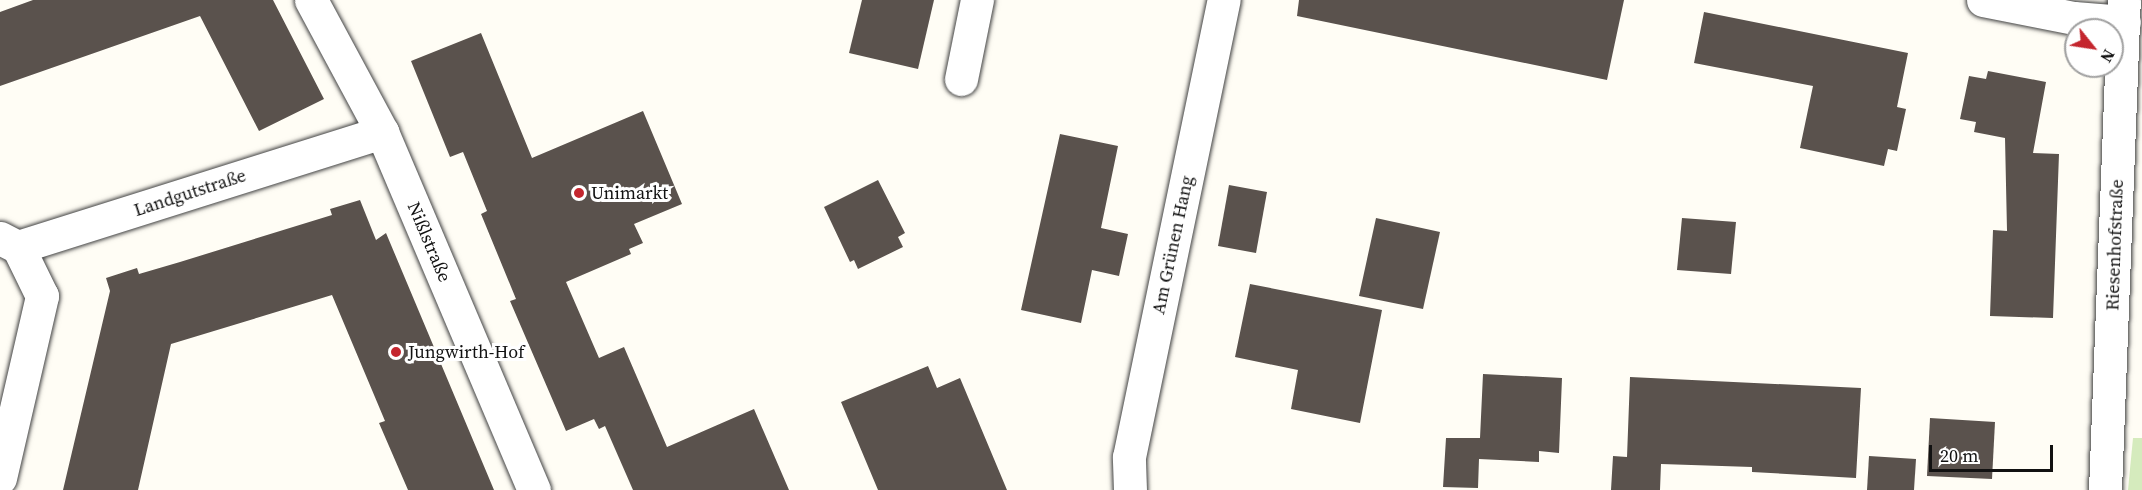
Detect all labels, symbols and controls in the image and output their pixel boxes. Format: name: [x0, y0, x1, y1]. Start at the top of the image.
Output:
north arrow: [2064, 18, 2124, 78]
text: N: [2095, 45, 2120, 67]
street label: Landgutstraße: [131, 165, 249, 221]
street label: Am Grünen Hang: [1148, 174, 1198, 316]
street label: Riesenhofstraße: [2102, 179, 2128, 311]
place label: Unimarkt: [591, 182, 668, 204]
marker: Unimarkt: [572, 186, 586, 200]
street label: Nißlstraße: [403, 199, 455, 285]
place label: Jungwirth-Hof: [408, 341, 524, 363]
marker: Jungwirth-Hof: [389, 345, 403, 359]
scale bar: [1932, 433, 2056, 471]
text: 20 m: [1940, 443, 1978, 468]

